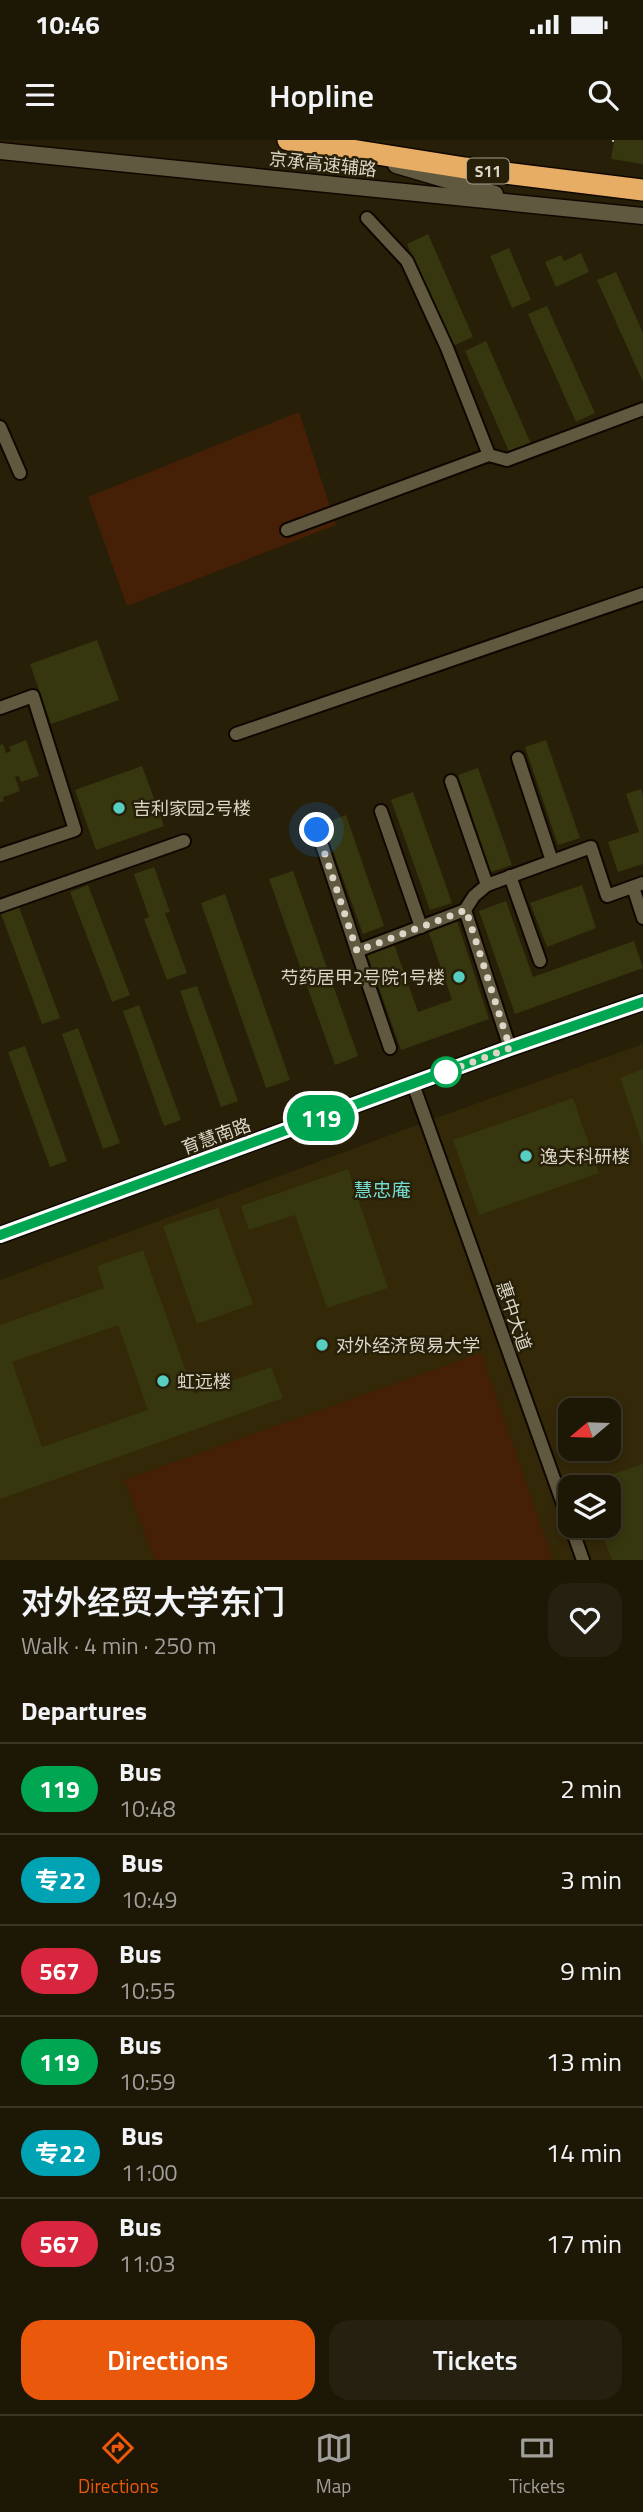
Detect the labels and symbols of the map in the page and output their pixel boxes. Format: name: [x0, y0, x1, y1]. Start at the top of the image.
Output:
street label: 京承高速辅路: [268, 145, 378, 183]
road number: S11: [467, 159, 509, 184]
place label: 吉利家园2号楼: [133, 795, 251, 822]
marker: 吉利家园2号楼: [111, 800, 127, 816]
your location: [299, 812, 334, 847]
place label: 芍药居甲2号院1号楼: [281, 964, 445, 991]
marker: 芍药居甲2号院1号楼: [451, 969, 467, 985]
unlabelled marker: [431, 1057, 461, 1087]
line badge: 119: [281, 1095, 361, 1141]
street label: 育慧南路: [178, 1111, 254, 1161]
place label: 逸夫科研楼: [540, 1143, 630, 1170]
marker: 逸夫科研楼: [518, 1148, 534, 1164]
district label: 慧忠庵: [353, 1175, 411, 1204]
street label: 惠中大道: [490, 1278, 538, 1354]
place label: 对外经济贸易大学: [336, 1332, 480, 1359]
marker: 对外经济贸易大学: [314, 1337, 330, 1353]
place label: 虹远楼: [177, 1368, 231, 1395]
marker: 虹远楼: [155, 1373, 171, 1389]
north arrow: [558, 1398, 621, 1461]

